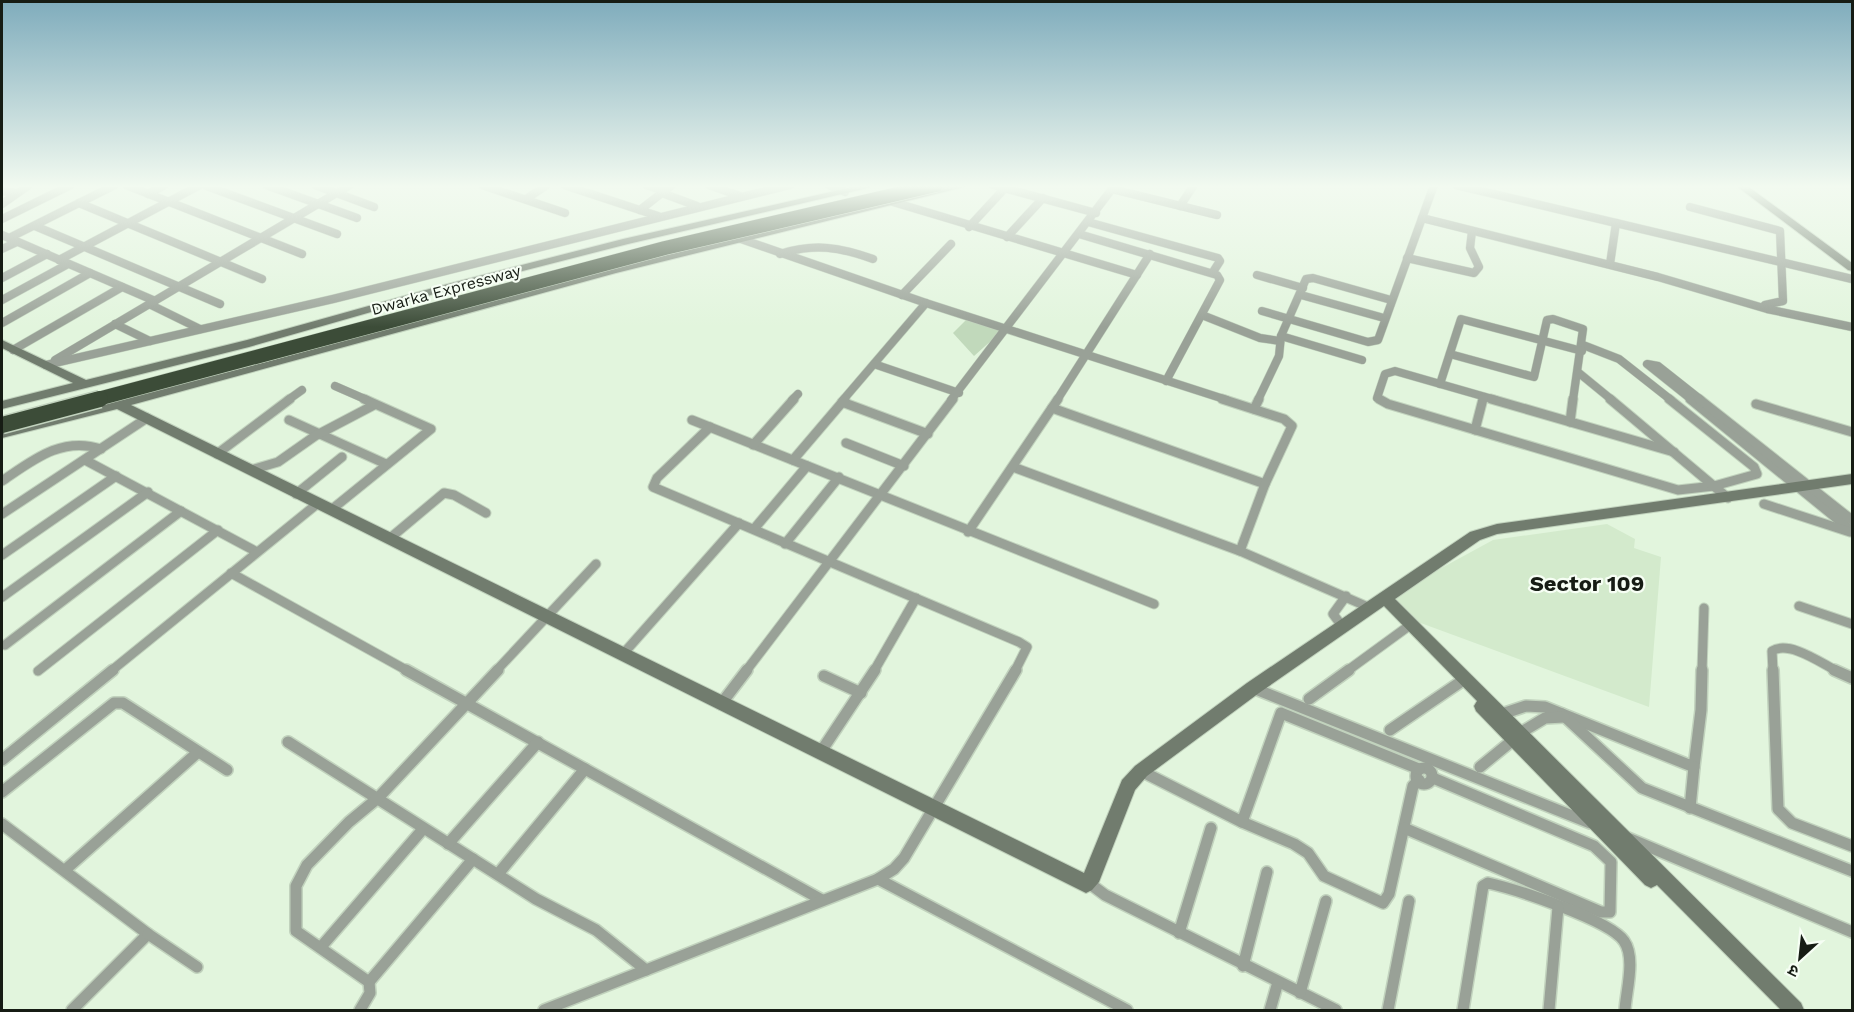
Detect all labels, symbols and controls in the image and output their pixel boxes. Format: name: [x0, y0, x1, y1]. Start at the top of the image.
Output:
street label: Dwarka Expressway: [369, 261, 524, 319]
district label: Sector 109: [1530, 571, 1644, 596]
north arrow: [1770, 928, 1830, 988]
text: उ: [1784, 960, 1802, 982]

